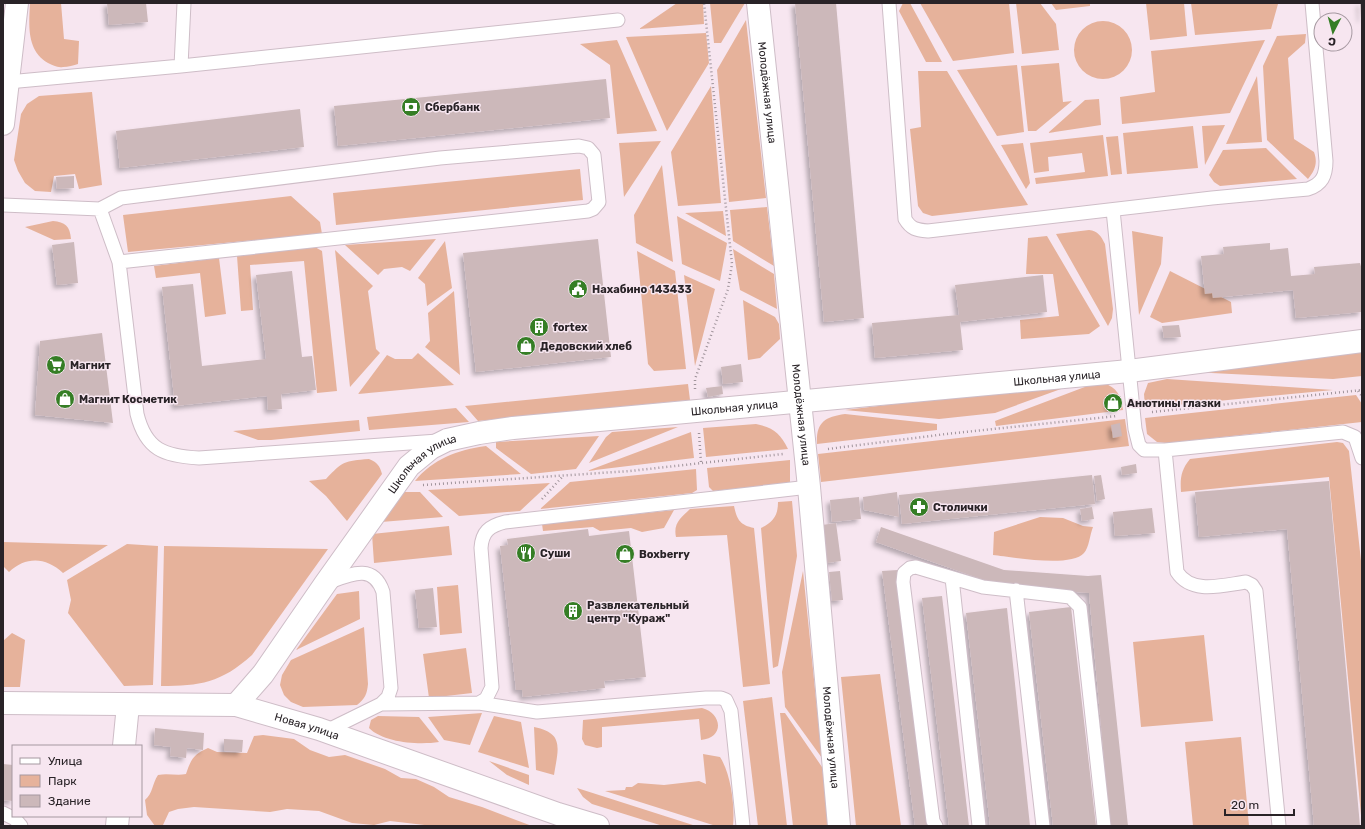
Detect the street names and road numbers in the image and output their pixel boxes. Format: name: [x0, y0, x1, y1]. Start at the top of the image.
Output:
street label: Молодёжная улица: [756, 41, 779, 144]
street label: Молодёжная улица: [790, 363, 813, 466]
street label: Школьная улица: [1013, 367, 1101, 388]
street label: Школьная улица: [690, 397, 779, 418]
street label: Школьная улица: [385, 432, 457, 496]
street label: Молодёжная улица: [820, 686, 842, 789]
street label: Новая улица: [273, 710, 341, 742]

